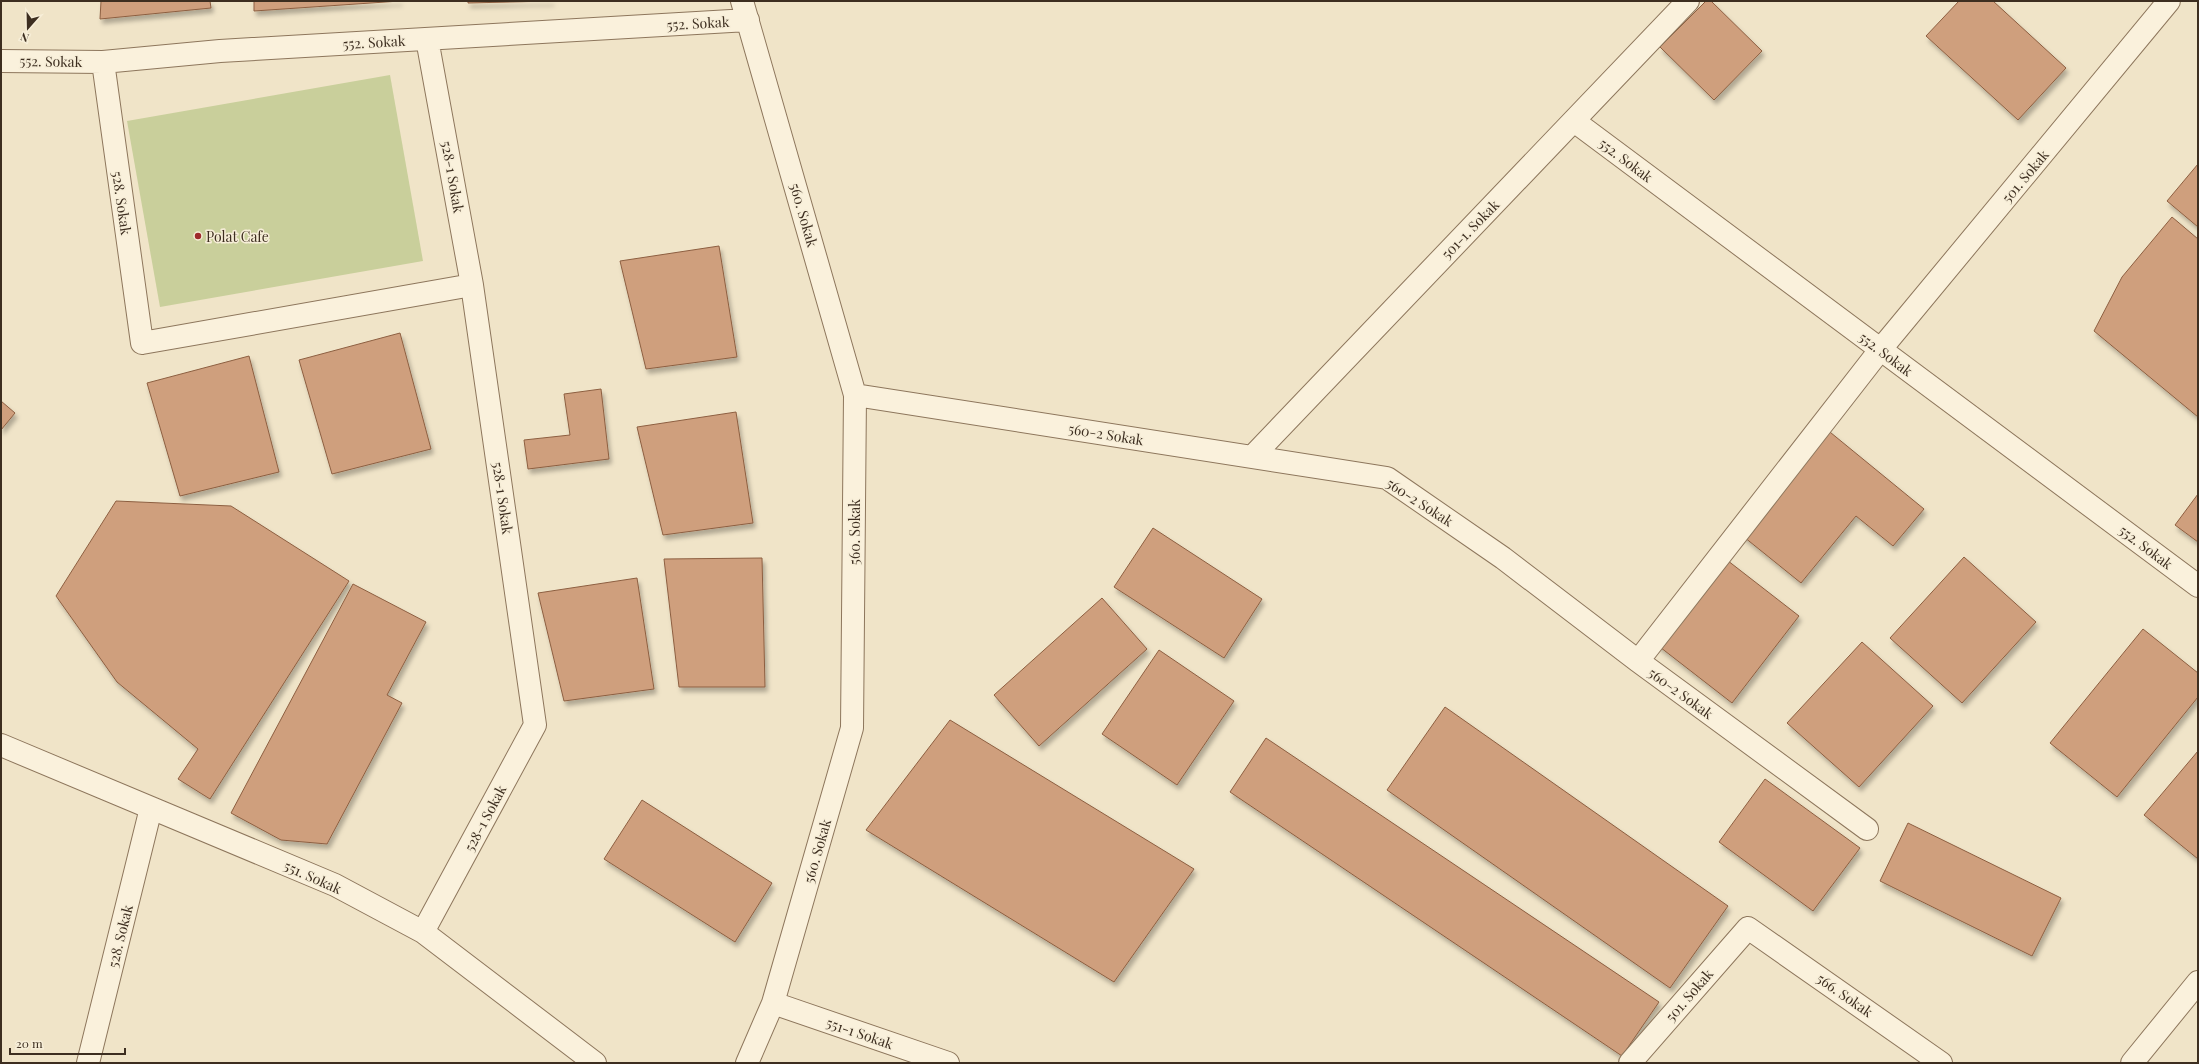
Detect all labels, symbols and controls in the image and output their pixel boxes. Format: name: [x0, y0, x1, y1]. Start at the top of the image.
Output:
north arrow: [8, 8, 48, 48]
street label: 552. Sokak: [666, 12, 730, 34]
text: N: [18, 29, 31, 46]
street label: 552. Sokak: [342, 31, 406, 53]
street label: 552. Sokak: [20, 51, 83, 71]
street label: 552. Sokak: [1595, 134, 1657, 187]
street label: 528-1 Sokak: [437, 140, 469, 215]
street label: 501. Sokak: [1997, 145, 2053, 207]
street label: 528. Sokak: [108, 170, 136, 236]
street label: 560. Sokak: [786, 181, 822, 250]
street label: 501-1. Sokak: [1437, 195, 1503, 263]
place label: Polat Cafe: [206, 227, 269, 246]
marker: Polat Cafe: [193, 231, 203, 241]
street label: 552. Sokak: [1855, 328, 1917, 381]
street label: 560-2 Sokak: [1067, 419, 1145, 449]
street label: 528-1 Sokak: [489, 461, 518, 536]
street label: 560-2 Sokak: [1383, 473, 1457, 531]
street label: 560. Sokak: [845, 499, 864, 565]
street label: 552. Sokak: [2115, 521, 2177, 574]
street label: 560-2 Sokak: [1645, 663, 1718, 723]
street label: 528-1 Sokak: [460, 781, 511, 855]
street label: 560. Sokak: [799, 816, 835, 885]
street label: 551. Sokak: [281, 856, 345, 898]
street label: 528. Sokak: [103, 902, 137, 969]
street label: 501. Sokak: [1661, 964, 1717, 1025]
street label: 566. Sokak: [1813, 969, 1877, 1021]
street label: 551-1 Sokak: [824, 1013, 896, 1053]
scale bar: [10, 1030, 125, 1056]
text: 20 m: [16, 1035, 43, 1051]

